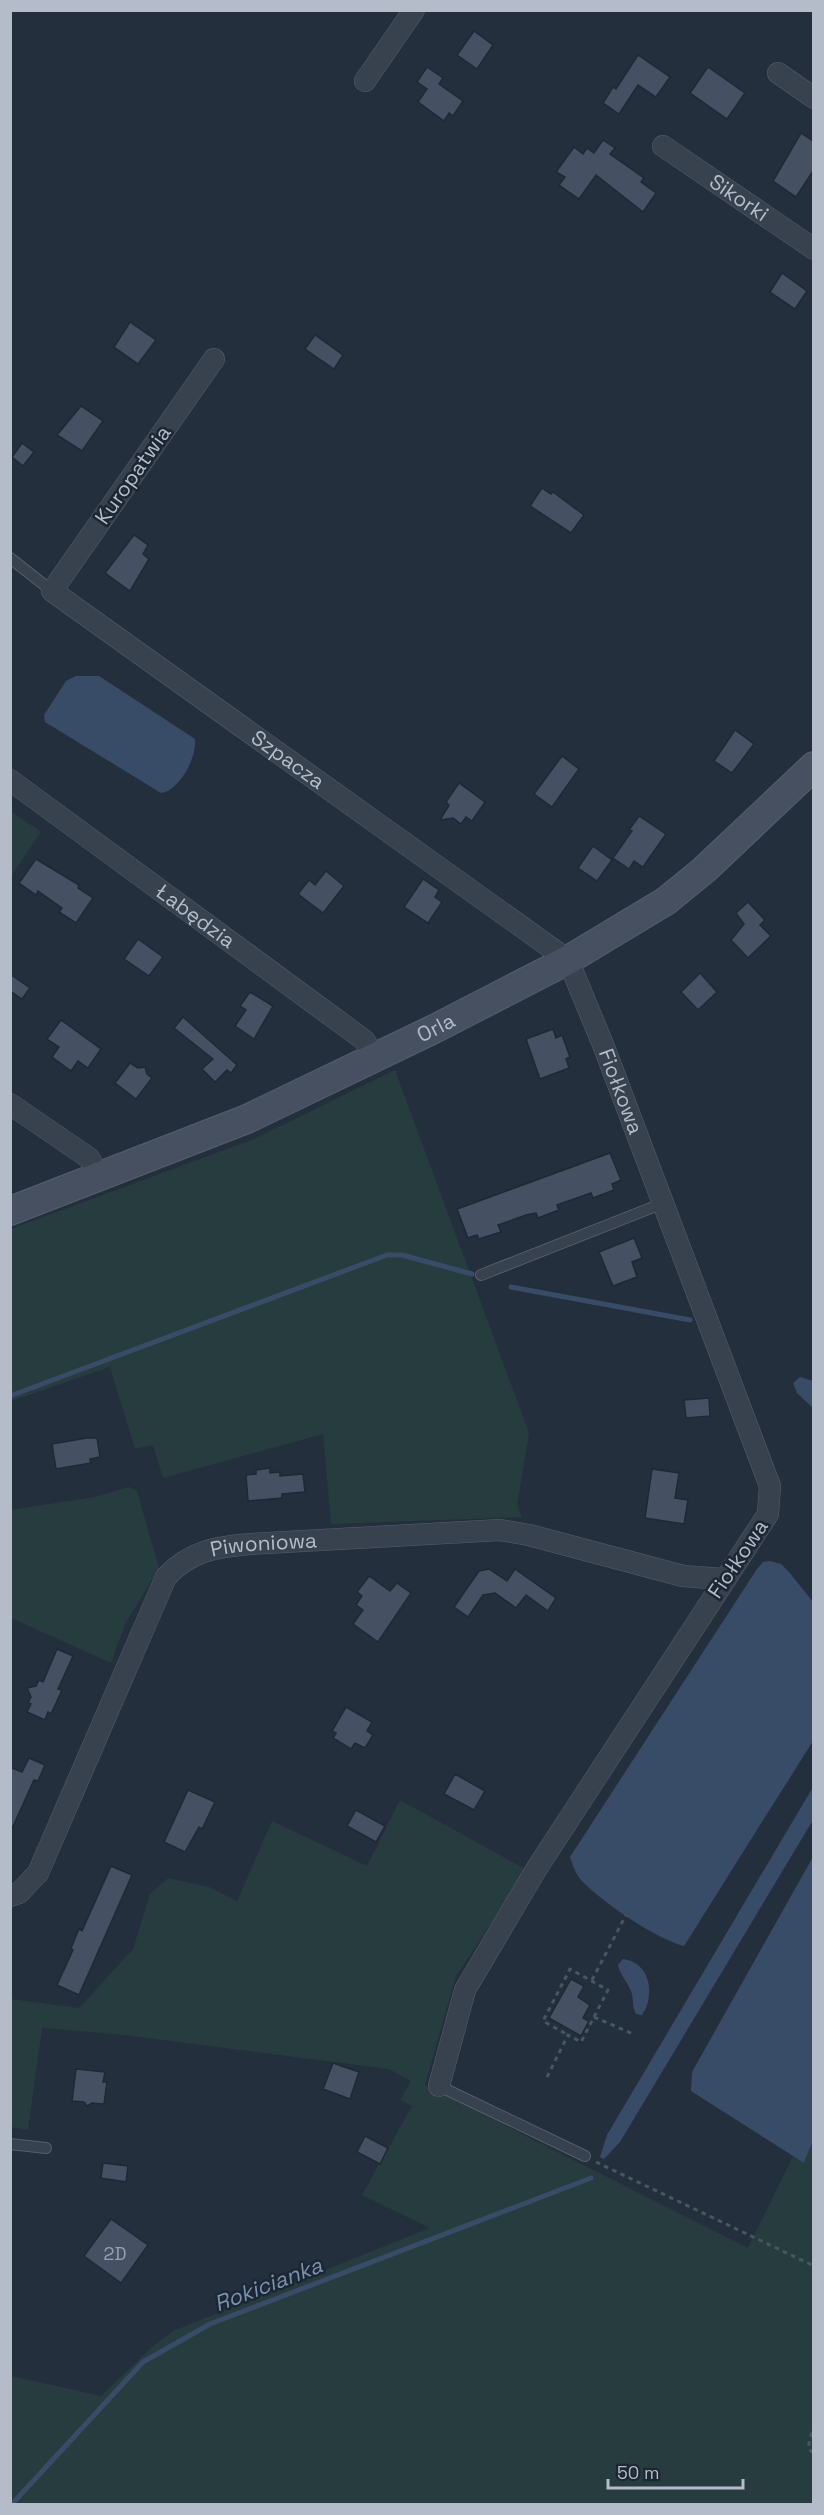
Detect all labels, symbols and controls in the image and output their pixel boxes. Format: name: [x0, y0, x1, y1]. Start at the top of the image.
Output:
street label: Sikorki: [704, 168, 774, 227]
street label: Kuropatwia: [89, 420, 177, 529]
street label: Szpacza: [246, 724, 330, 795]
street label: Łabędzia: [150, 878, 241, 954]
street label: Orla: [412, 1007, 459, 1048]
street label: Fiołkowa: [593, 1045, 650, 1138]
street label: Fiołkowa: [701, 1514, 774, 1603]
street label: Piwoniowa: [208, 1526, 318, 1563]
house number: 2D: [104, 2242, 126, 2265]
water label: Rokicianka: [210, 2250, 326, 2317]
scale bar: [608, 2452, 743, 2490]
text: 50 m: [617, 2461, 659, 2484]

